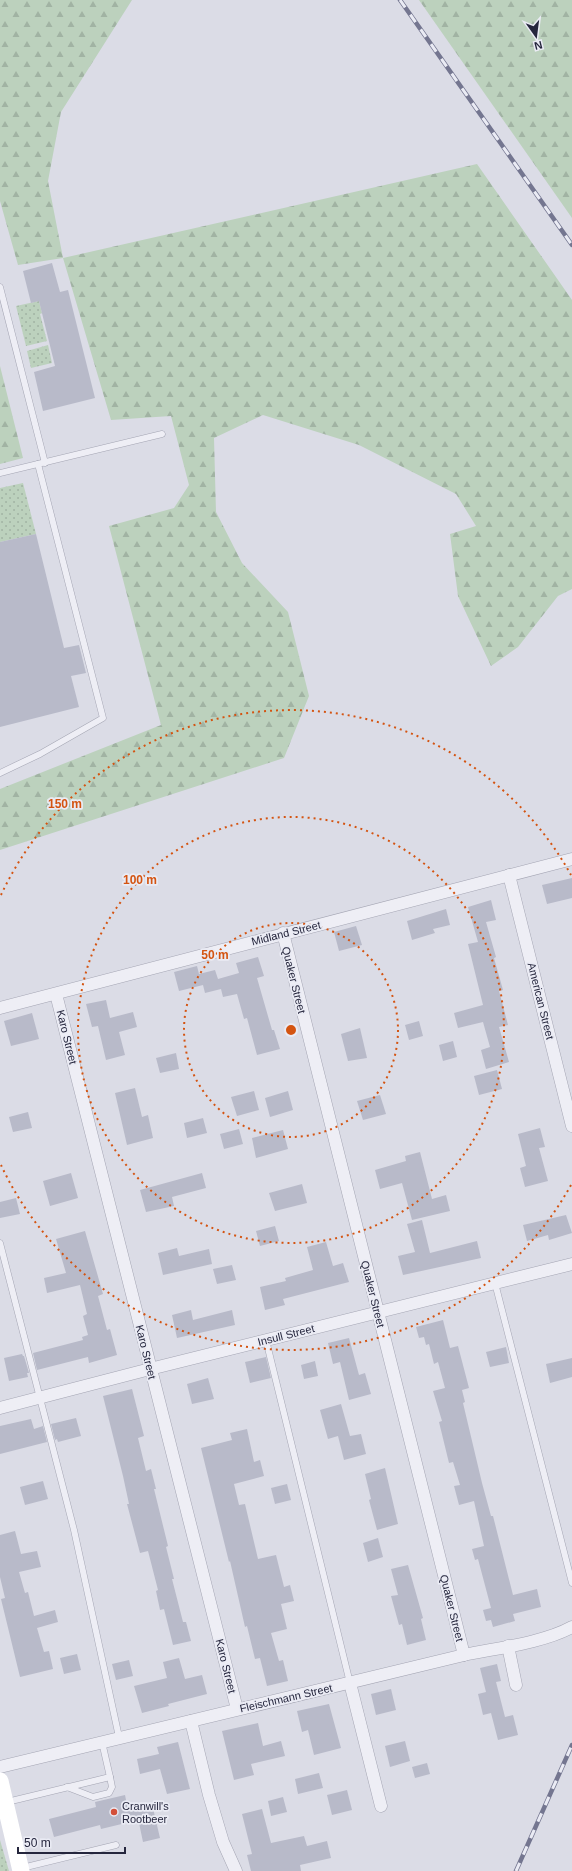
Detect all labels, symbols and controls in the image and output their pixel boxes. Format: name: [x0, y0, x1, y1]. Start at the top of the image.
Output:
north arrow: [516, 16, 556, 56]
text: N: [533, 39, 544, 52]
text: 150 m: [48, 797, 82, 811]
text: 100 m: [123, 873, 157, 887]
street label: Midland Street: [250, 919, 322, 947]
street label: Quaker Street: [280, 945, 308, 1015]
text: 50 m: [201, 948, 229, 962]
street label: American Street: [526, 961, 556, 1041]
street label: Karo Street: [54, 1009, 80, 1065]
centre of rings: [284, 1023, 298, 1037]
street label: Quaker Street: [359, 1259, 387, 1329]
street label: Insull Street: [256, 1322, 316, 1348]
street label: Karo Street: [133, 1324, 159, 1380]
street label: Quaker Street: [438, 1573, 466, 1643]
street label: Karo Street: [213, 1638, 239, 1694]
street label: Fleischmann Street: [238, 1681, 334, 1715]
place label: Cranwill's Rootbeer: [122, 1800, 169, 1825]
marker: Cranwill's Rootbeer: [109, 1807, 119, 1817]
scale bar: [18, 1829, 125, 1855]
text: 50 m: [24, 1836, 51, 1850]

